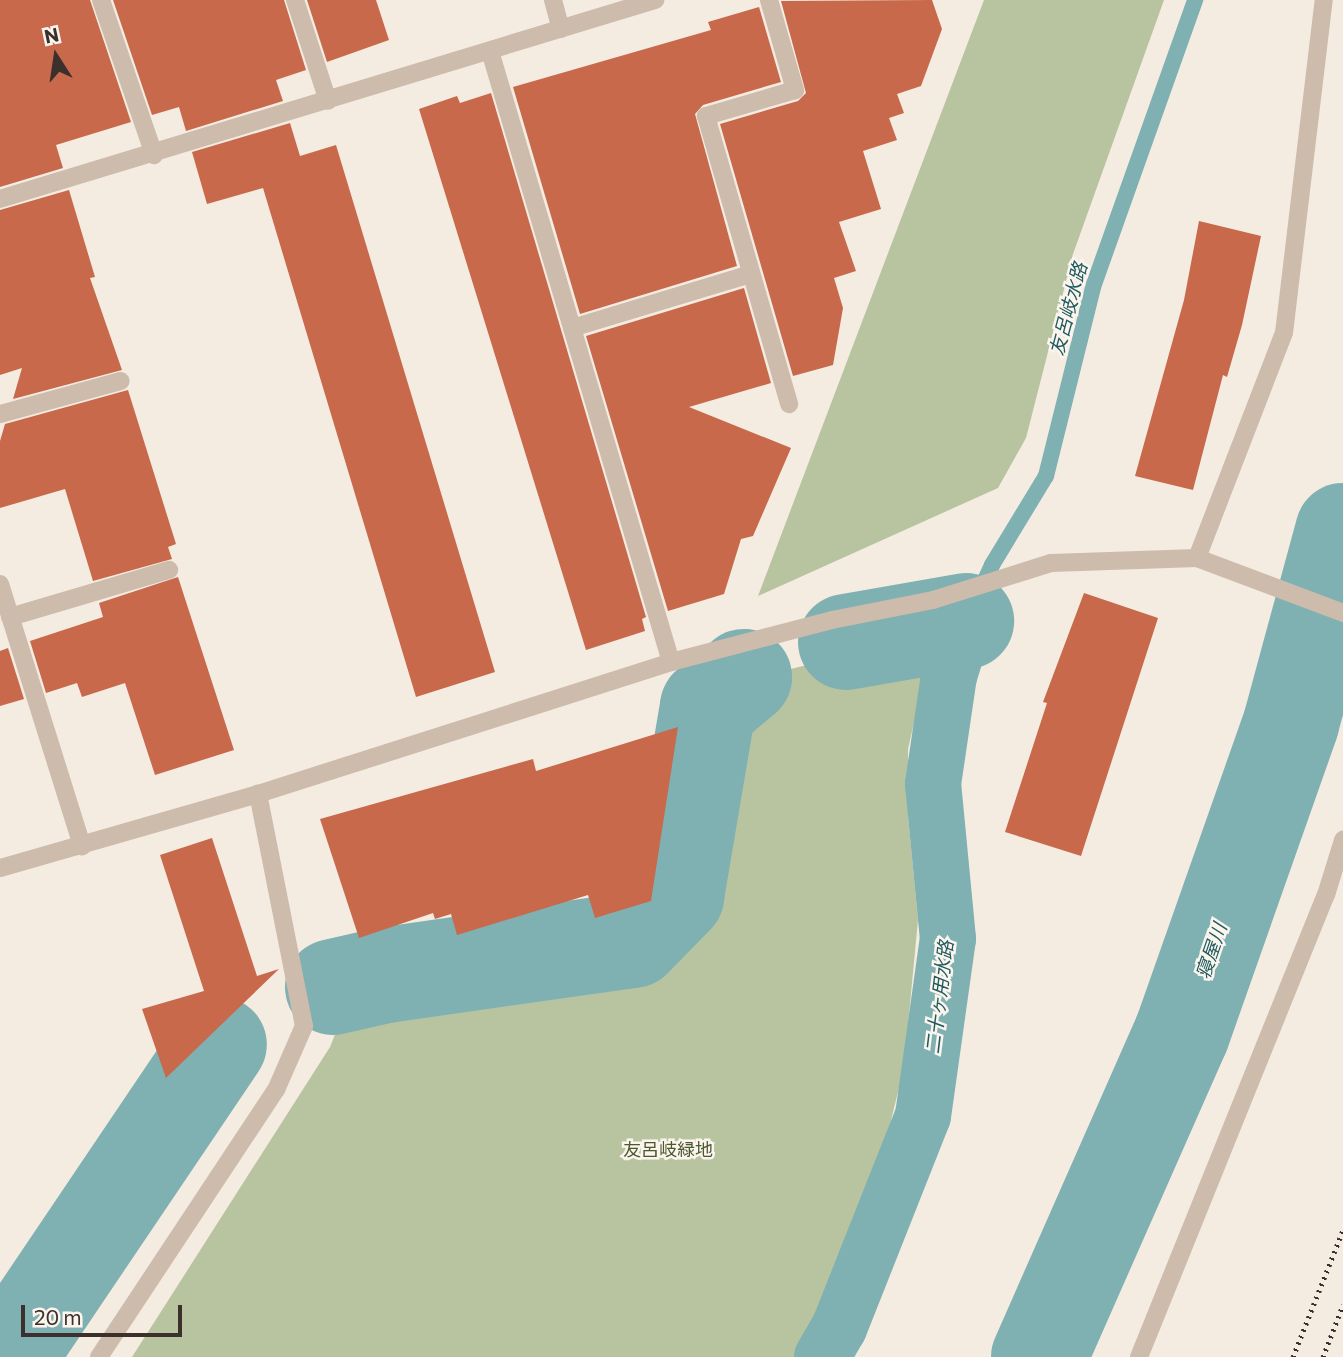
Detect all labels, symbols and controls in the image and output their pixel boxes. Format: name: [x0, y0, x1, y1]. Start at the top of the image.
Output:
north arrow: [21, 21, 91, 91]
text: N: [42, 22, 61, 48]
water label: 友呂岐水路: [1045, 260, 1091, 358]
water label: 寝屋川: [1191, 920, 1231, 982]
water label: 二十ヶ用水路: [921, 939, 957, 1055]
park label: 友呂岐緑地: [623, 1138, 713, 1160]
scale bar: [24, 1290, 186, 1334]
text: 20 m: [34, 1304, 82, 1329]

